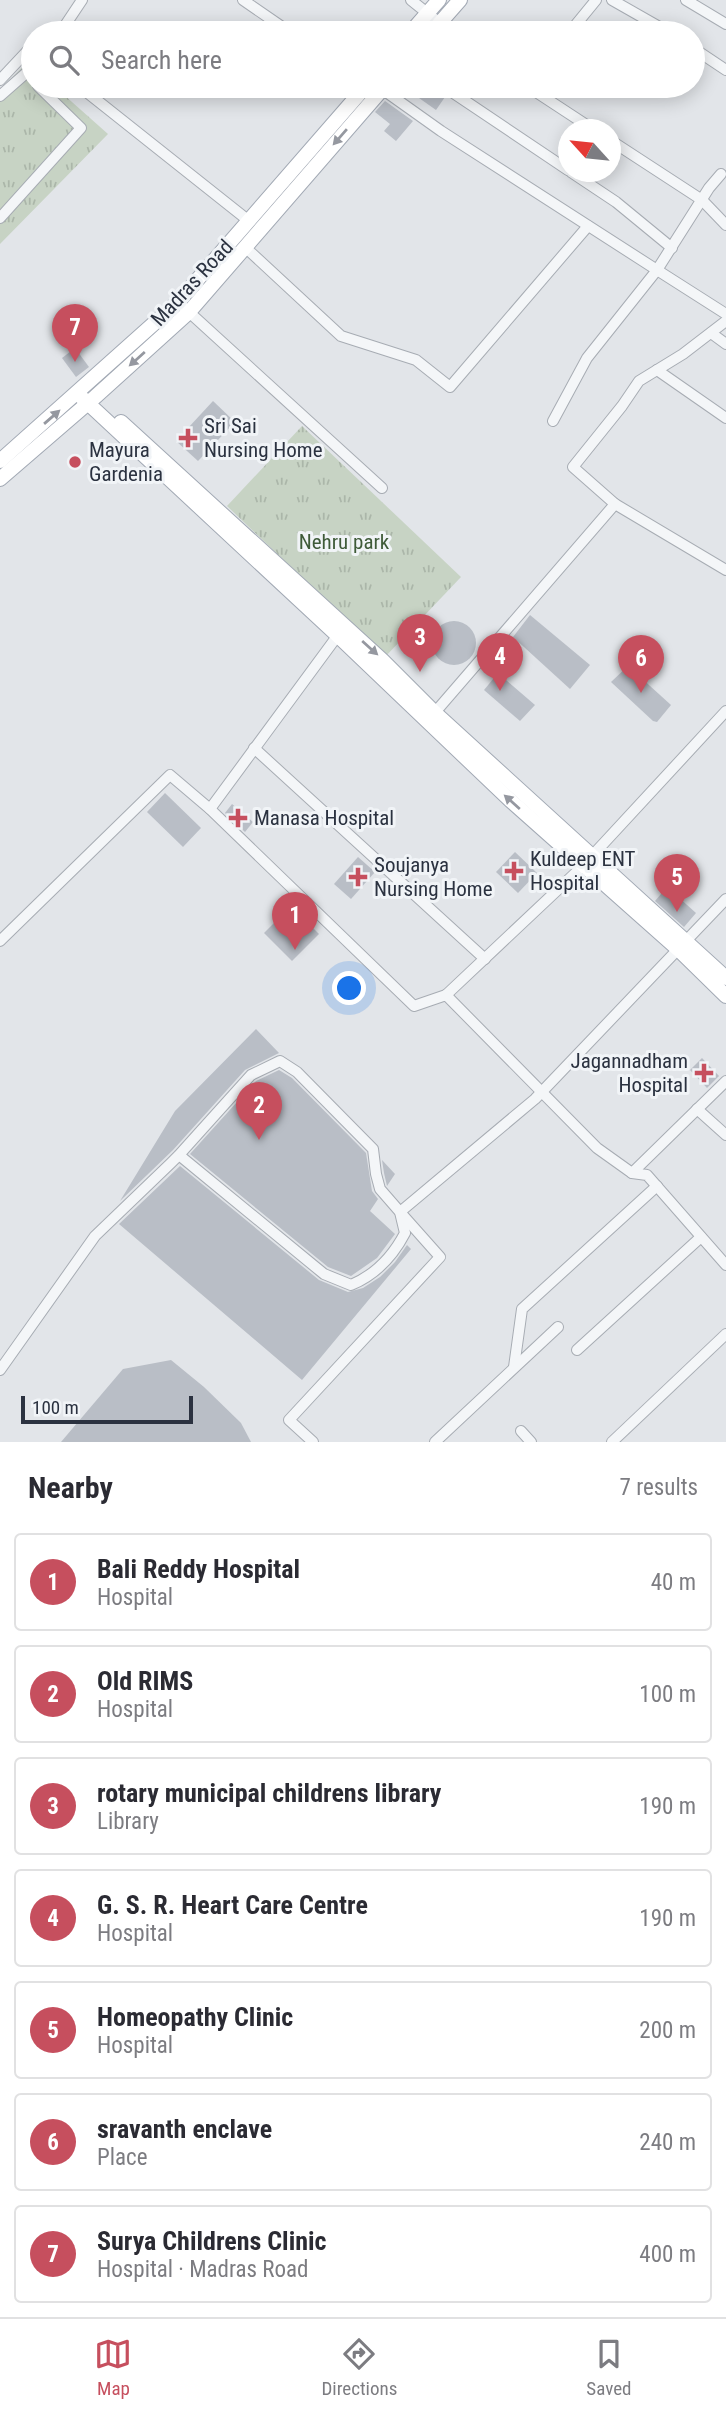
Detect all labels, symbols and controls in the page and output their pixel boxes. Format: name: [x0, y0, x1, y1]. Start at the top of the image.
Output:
search box: [21, 21, 705, 98]
icon: search: [45, 41, 83, 79]
text: Search here: [101, 45, 222, 75]
north arrow: [558, 119, 621, 182]
one-way arrow: [332, 128, 348, 146]
street label: Madras Road: [146, 235, 238, 331]
pin: 7: [52, 304, 98, 362]
one-way arrow: [128, 351, 146, 367]
one-way arrow: [43, 409, 60, 425]
place label: Sri Sai Nursing Home: [204, 414, 323, 462]
marker: Sri Sai Nursing Home: [178, 428, 198, 448]
place label: Mayura Gardenia: [89, 438, 163, 486]
marker: Mayura Gardenia: [67, 454, 83, 470]
park label: Nehru park: [299, 530, 390, 554]
pin: 3: [397, 614, 443, 672]
pin: 4: [477, 633, 523, 691]
pin: 6: [618, 635, 664, 693]
one-way arrow: [361, 640, 378, 656]
one-way arrow: [504, 795, 521, 810]
place label: Manasa Hospital: [254, 806, 394, 830]
marker: Manasa Hospital: [228, 808, 248, 828]
place label: Kuldeep ENT Hospital: [530, 847, 636, 895]
place label: Soujanya Nursing Home: [374, 853, 493, 901]
pin: 5: [654, 854, 700, 912]
marker: Kuldeep ENT Hospital: [504, 861, 524, 881]
marker: Soujanya Nursing Home: [348, 867, 368, 887]
pin: 1: [272, 892, 318, 950]
your location: [332, 971, 366, 1005]
place label: Jagannadham Hospital: [571, 1049, 688, 1097]
marker: Jagannadham Hospital: [694, 1063, 714, 1083]
pin: 2: [236, 1082, 282, 1140]
scale bar: [21, 1393, 192, 1425]
text: 100 m: [32, 1396, 79, 1419]
text: Nearby: [28, 1470, 113, 1505]
text: 7 results: [620, 1474, 698, 1501]
text: Bali Reddy Hospital: [97, 1554, 300, 1584]
text: 1: [47, 1569, 59, 1596]
text: 40 m: [651, 1569, 696, 1596]
text: Hospital: [97, 1584, 173, 1611]
text: Old RIMS: [97, 1666, 193, 1696]
text: 2: [47, 1681, 59, 1708]
text: 100 m: [639, 1681, 696, 1708]
text: Hospital: [97, 1696, 173, 1723]
text: rotary municipal childrens library: [97, 1778, 441, 1808]
text: 3: [47, 1793, 59, 1820]
text: 190 m: [639, 1793, 696, 1820]
text: Library: [97, 1808, 159, 1835]
text: G. S. R. Heart Care Centre: [97, 1890, 368, 1920]
text: 4: [47, 1905, 59, 1932]
text: 190 m: [639, 1905, 696, 1932]
text: Hospital: [97, 1920, 173, 1947]
text: Homeopathy Clinic: [97, 2002, 293, 2032]
text: 5: [47, 2017, 59, 2044]
text: 200 m: [639, 2017, 696, 2044]
text: Hospital: [97, 2032, 173, 2059]
text: sravanth enclave: [97, 2114, 272, 2144]
text: 6: [47, 2129, 59, 2156]
text: 240 m: [639, 2129, 696, 2156]
text: Place: [97, 2144, 147, 2171]
text: Surya Childrens Clinic: [97, 2226, 327, 2256]
text: 7: [47, 2241, 59, 2268]
text: 400 m: [639, 2241, 696, 2268]
text: Hospital · Madras Road: [97, 2256, 309, 2283]
tab: Map: [94, 2335, 132, 2400]
tab: Directions: [321, 2335, 397, 2400]
tab: Saved: [586, 2335, 632, 2400]

